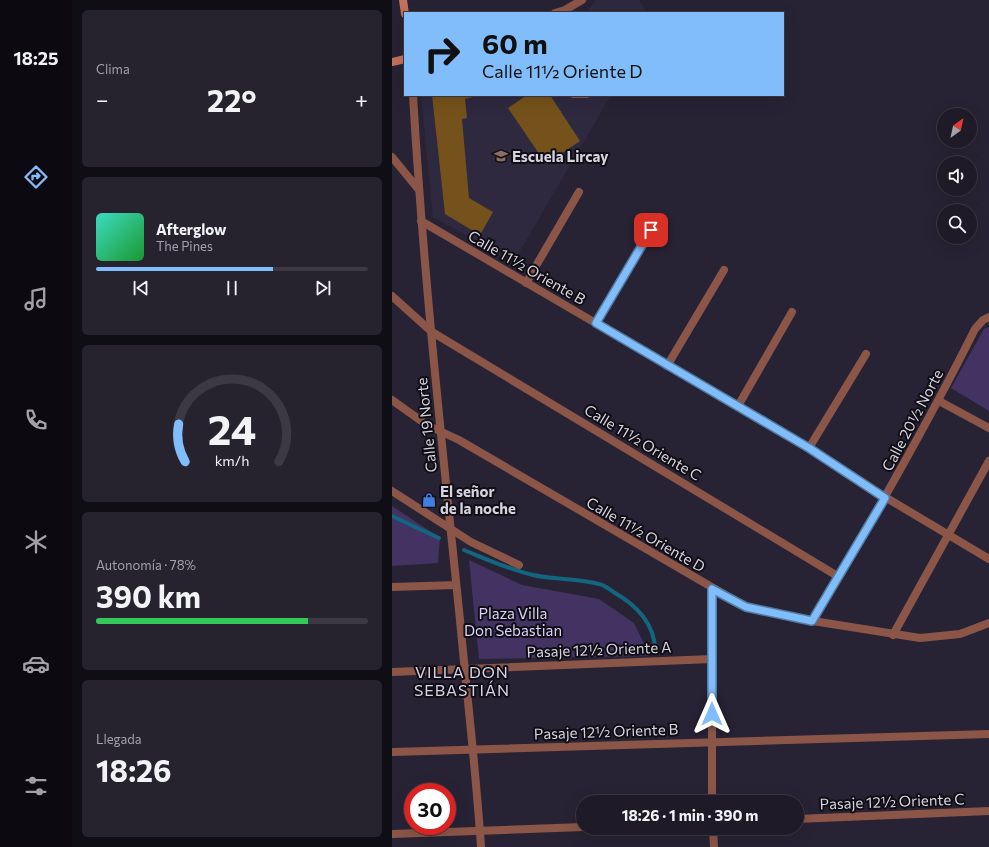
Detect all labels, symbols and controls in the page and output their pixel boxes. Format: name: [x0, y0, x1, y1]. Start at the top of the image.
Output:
text: 60 m: [482, 26, 548, 60]
icon: right: [416, 28, 468, 80]
text: 18:25: [14, 47, 58, 69]
text: Calle 11½ Oriente D: [482, 60, 643, 82]
text: Clima: [96, 61, 130, 77]
text: 22°: [207, 81, 257, 118]
text: −: [96, 86, 109, 113]
text: +: [355, 86, 368, 113]
north arrow: [937, 108, 977, 148]
map controls: [937, 108, 977, 244]
place label: Escuela Lircay: [512, 147, 609, 165]
school or university icon: Escuela Lircay: [493, 148, 509, 164]
button: sound: [937, 156, 977, 196]
icon: directions: [22, 163, 50, 191]
button: search: [937, 204, 977, 244]
pin: [634, 213, 668, 247]
icon: arrive: [640, 219, 662, 241]
text: Afterglow: [156, 220, 226, 238]
street label: Calle 11½ Oriente B: [465, 226, 589, 308]
text: The Pines: [156, 238, 213, 254]
icon: previous: [130, 277, 152, 299]
icon: pause: [221, 277, 243, 299]
icon: next: [312, 277, 334, 299]
icon: music: [22, 285, 50, 313]
street label: Calle 20½ Norte: [878, 366, 946, 474]
street label: Calle 19 Norte: [412, 377, 440, 473]
street label: Calle 11½ Oriente C: [581, 400, 705, 484]
text: 24: [208, 402, 256, 453]
icon: phone: [22, 406, 50, 434]
text: km/h: [215, 450, 249, 468]
place label: El señor de la noche: [440, 482, 516, 517]
shop icon: El señor de la noche: [421, 492, 437, 508]
street label: Calle 11½ Oriente D: [584, 493, 708, 575]
icon: climate: [22, 528, 50, 556]
text: Autonomía · 78%: [96, 557, 196, 573]
text: 390 km: [96, 577, 201, 614]
park label: Plaza Villa Don Sebastian: [464, 604, 562, 639]
street label: Pasaje 12½ Oriente A: [526, 637, 672, 661]
icon: car: [22, 650, 50, 678]
district label: VILLA DON SEBASTIÁN: [414, 662, 510, 699]
position arrow: [691, 693, 733, 735]
street label: Pasaje 12½ Oriente B: [534, 719, 679, 743]
text: Llegada: [96, 731, 142, 747]
text: 18:26: [96, 751, 171, 788]
icon: filters: [22, 772, 50, 800]
speed limit sign: 30: [404, 783, 456, 835]
street label: Pasaje 12½ Oriente C: [819, 789, 965, 813]
text: 18:26 · 1 min · 390 m: [622, 806, 758, 824]

